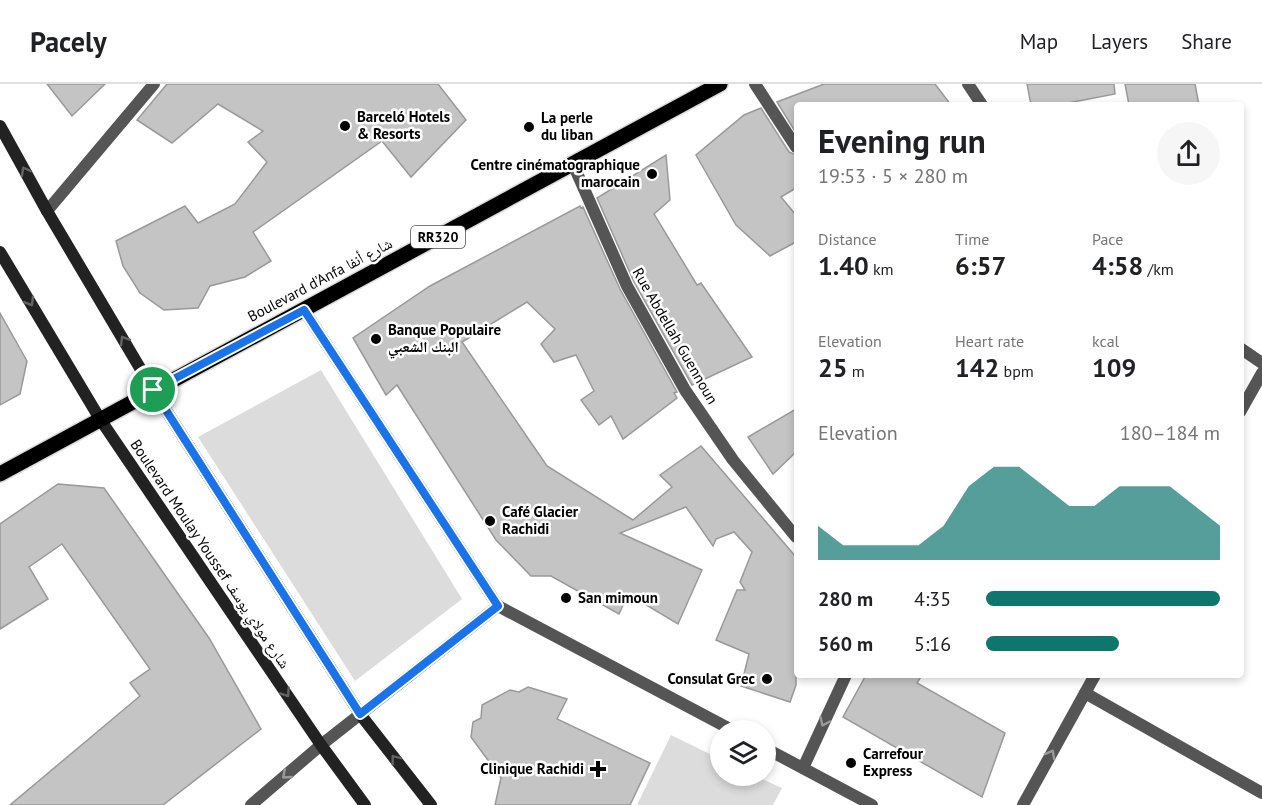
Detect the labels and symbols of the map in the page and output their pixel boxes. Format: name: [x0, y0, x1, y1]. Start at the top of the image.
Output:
place label: Barceló Hotels & Resorts: [357, 107, 450, 143]
place label: La perle du liban: [541, 108, 593, 144]
marker: Barceló Hotels & Resorts: [338, 119, 352, 133]
marker: La perle du liban: [522, 120, 536, 134]
place label: Centre cinématographique marocain: [471, 155, 640, 191]
one-way arrow: [21, 167, 32, 178]
marker: Centre cinématographique marocain: [645, 167, 659, 181]
road number: RR320: [411, 226, 465, 248]
street label: Boulevard d'Anfa شارع أنفا: [244, 233, 396, 327]
street label: Rue Abdellah Guennoun: [629, 264, 722, 407]
one-way arrow: [23, 296, 34, 306]
place label: Banque Populaire البنك الشعبي: [388, 320, 501, 359]
marker: Banque Populaire البنك الشعبي: [369, 332, 383, 346]
one-way arrow: [119, 336, 131, 346]
pin: [127, 364, 178, 415]
street label: Boulevard Moulay Youssef شارع مولاي يوسف: [124, 436, 294, 674]
place label: Café Glacier Rachidi: [502, 502, 579, 538]
marker: Café Glacier Rachidi: [483, 514, 497, 528]
place label: San mimoun: [578, 588, 658, 607]
marker: San mimoun: [559, 591, 573, 605]
place label: Consulat Grec: [667, 669, 755, 688]
marker: Consulat Grec: [760, 672, 774, 686]
one-way arrow: [279, 687, 290, 698]
one-way arrow: [820, 715, 832, 726]
place label: Carrefour Express: [863, 744, 924, 780]
one-way arrow: [1044, 750, 1055, 760]
one-way arrow: [392, 755, 403, 766]
marker: Carrefour Express: [844, 756, 858, 770]
place label: Clinique Rachidi: [480, 759, 584, 778]
marker: Clinique Rachidi: [589, 760, 607, 778]
one-way arrow: [282, 768, 293, 779]

